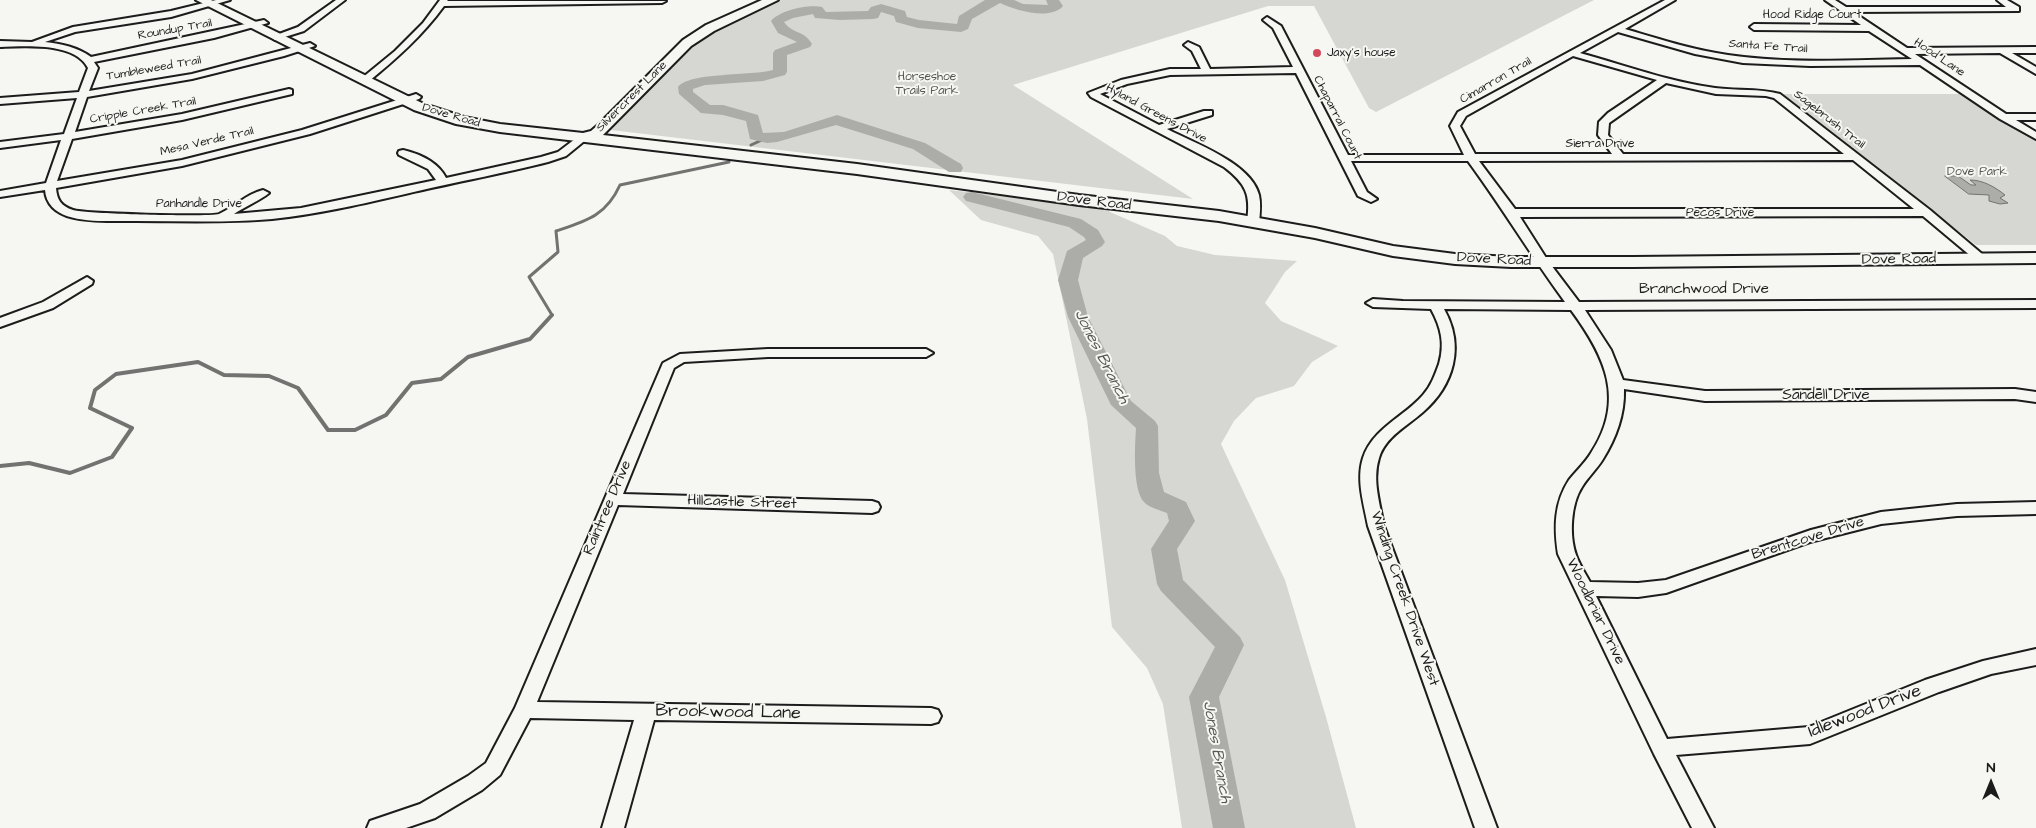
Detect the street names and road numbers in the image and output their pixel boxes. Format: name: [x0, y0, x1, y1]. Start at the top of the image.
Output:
street label: Hood Ridge Court: [1763, 8, 1861, 22]
street label: Roundup Trail: [137, 16, 213, 44]
street label: Hood Lane: [1911, 36, 1967, 80]
street label: Santa Fe Trail: [1728, 37, 1808, 57]
street label: Tumbleweed Trail: [106, 54, 202, 84]
street label: Cimarron Trail: [1458, 55, 1534, 107]
street label: Silvercrest Lane: [594, 59, 670, 135]
street label: Chaparral Court: [1310, 74, 1364, 162]
street label: Hyland Greens Drive: [1103, 81, 1209, 147]
street label: Sagebrush Trail: [1790, 88, 1868, 152]
street label: Cripple Creek Trail: [89, 95, 197, 127]
street label: Dove Road: [420, 101, 482, 131]
street label: Mesa Verde Trail: [159, 124, 255, 160]
street label: Sierra Drive: [1565, 137, 1635, 151]
street label: Dove Road: [1056, 189, 1132, 215]
street label: Panhandle Drive: [156, 197, 242, 211]
street label: Pecos Drive: [1686, 206, 1754, 220]
street label: Dove Road: [1456, 249, 1532, 271]
street label: Dove Road: [1862, 250, 1936, 270]
street label: Branchwood Drive: [1639, 281, 1769, 299]
street label: Sandell Drive: [1782, 387, 1870, 405]
street label: Raintree Drive: [580, 458, 636, 558]
street label: Hillcastle Street: [687, 492, 797, 514]
street label: Winding Creek Drive West: [1366, 509, 1442, 689]
street label: Brentcove Drive: [1750, 513, 1866, 565]
street label: Woodbriar Drive: [1562, 556, 1628, 668]
street label: Idlewood Drive: [1806, 681, 1924, 743]
street label: Brookwood Lane: [655, 701, 801, 725]

